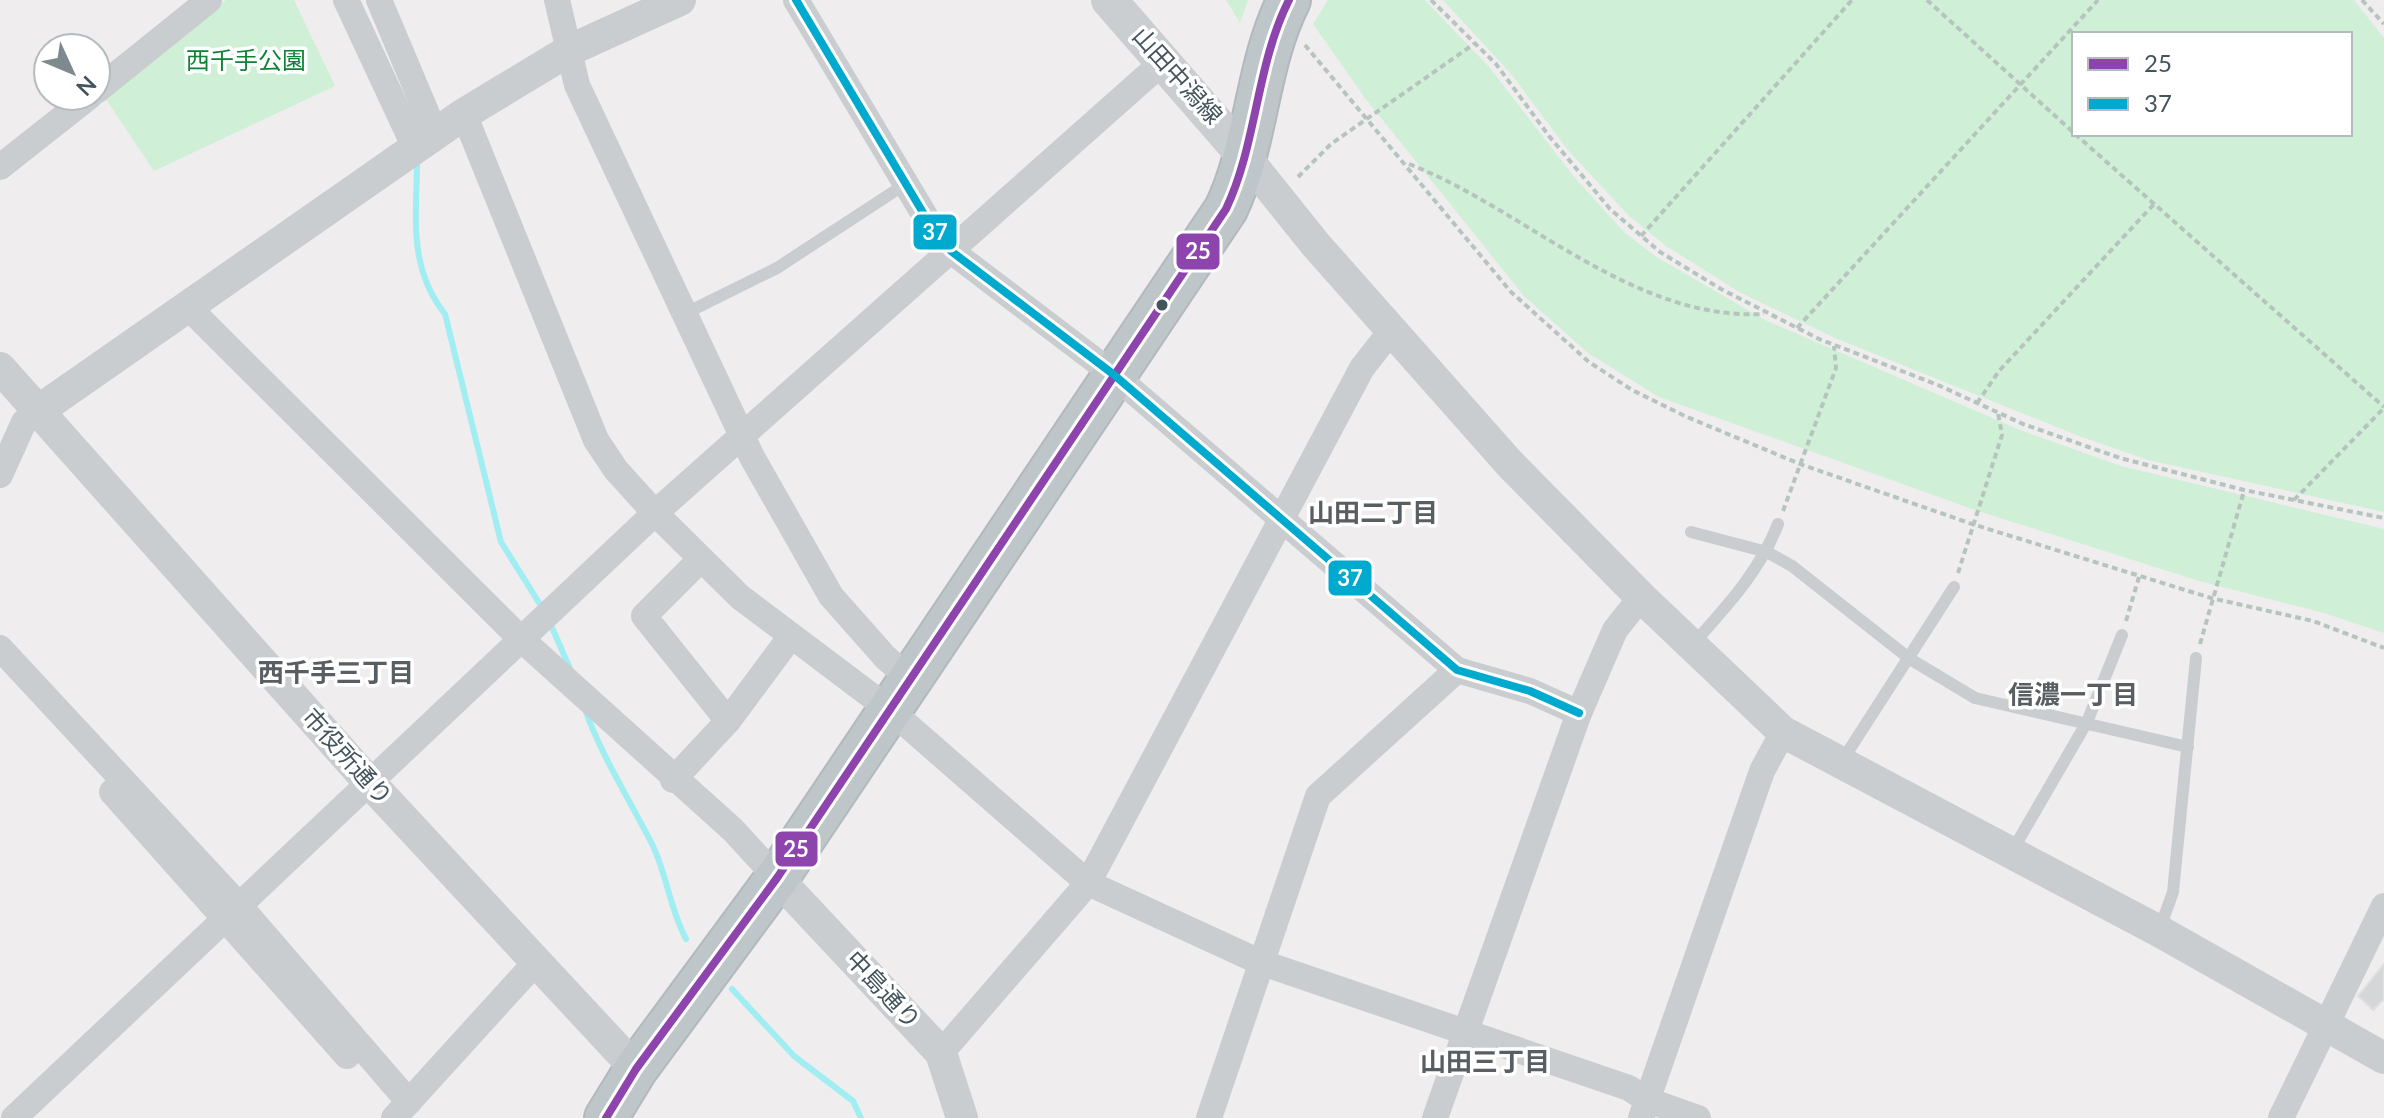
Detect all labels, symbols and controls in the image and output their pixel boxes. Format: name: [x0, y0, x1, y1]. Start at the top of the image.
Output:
street label: 山田中潟線: [1127, 21, 1229, 129]
north arrow: [32, 32, 112, 112]
legend: [2072, 32, 2352, 136]
park label: 西千手公園: [186, 45, 306, 74]
text: 25: [2144, 48, 2172, 77]
text: N: [71, 71, 102, 102]
text: 37: [2144, 88, 2172, 117]
line badge: 37: [912, 213, 958, 251]
text: 37: [922, 218, 948, 245]
line badge: 25: [1175, 232, 1221, 271]
text: 25: [1185, 237, 1211, 264]
unlabelled marker: [1154, 297, 1170, 313]
district label: 山田二丁目: [1308, 496, 1438, 528]
line badge: 37: [1327, 559, 1373, 597]
text: 37: [1337, 564, 1363, 591]
district label: 西千手三丁目: [258, 656, 414, 688]
district label: 信濃一丁目: [2008, 678, 2138, 710]
street label: 市役所通り: [297, 702, 399, 810]
line badge: 25: [774, 830, 819, 868]
text: 25: [783, 835, 809, 862]
street label: 中島通り: [841, 944, 927, 1034]
district label: 山田三丁目: [1420, 1045, 1550, 1077]

